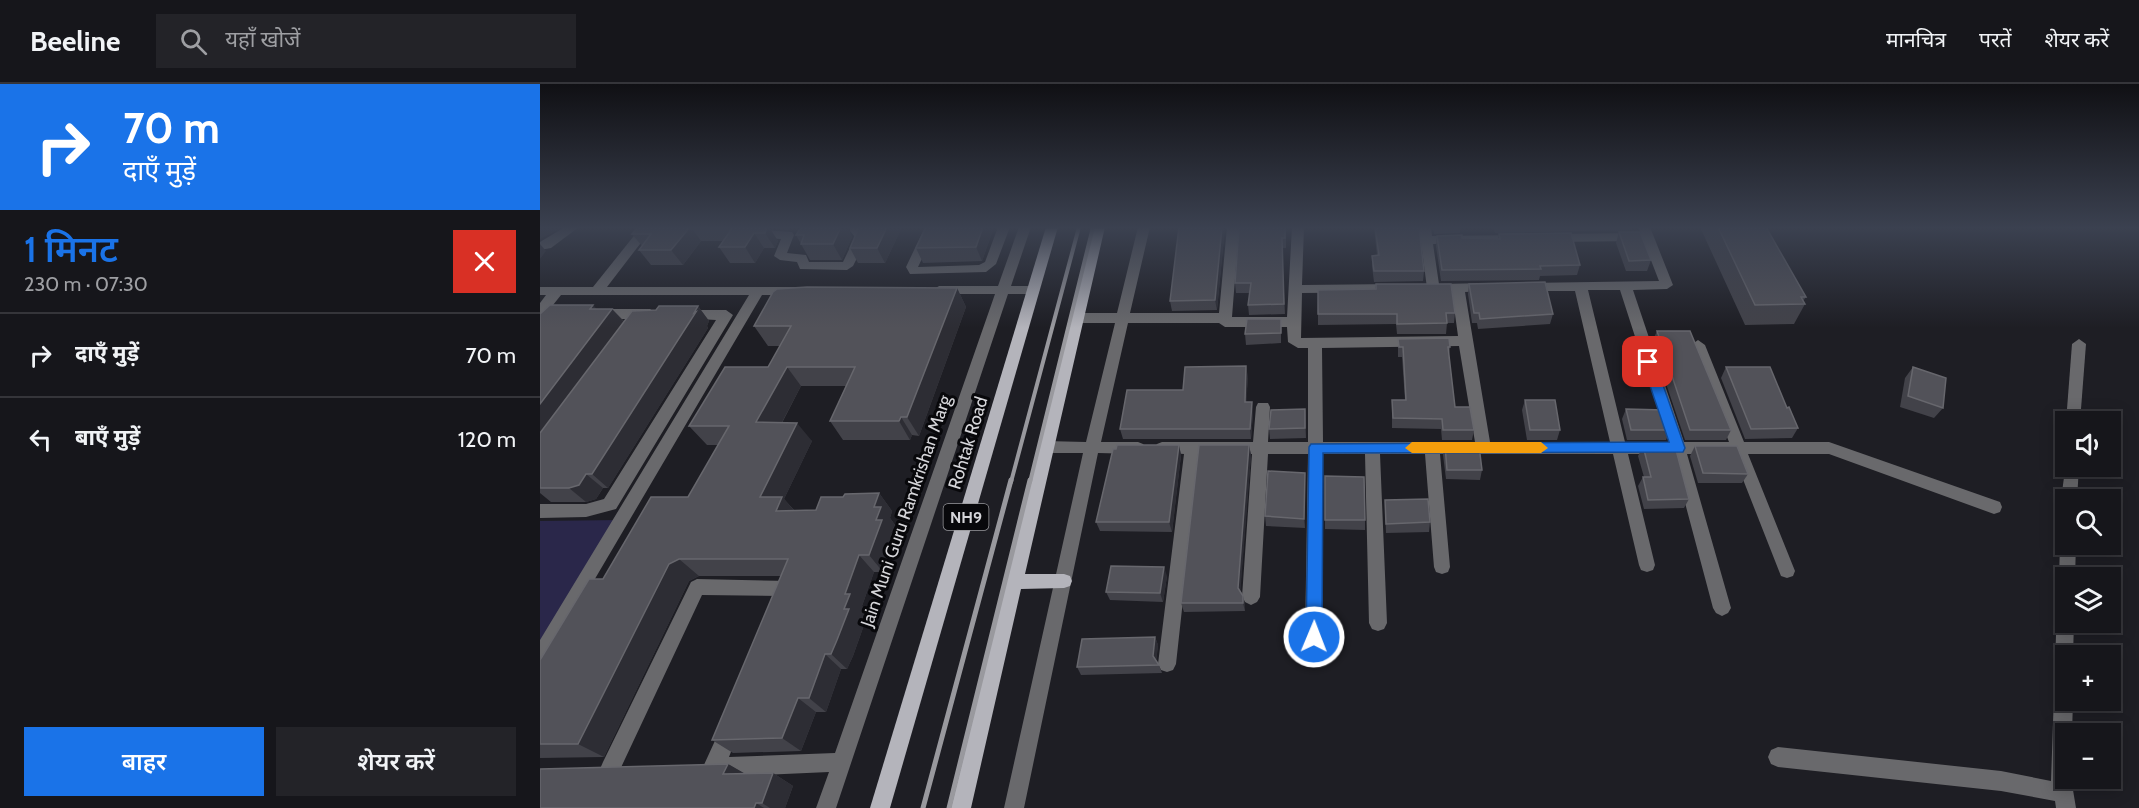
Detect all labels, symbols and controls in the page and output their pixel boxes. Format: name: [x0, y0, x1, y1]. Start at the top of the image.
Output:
search box: [156, 14, 576, 68]
text: Beeline: [30, 24, 120, 58]
icon: search: [177, 25, 210, 58]
text: यहाँ खोजें: [225, 26, 300, 53]
text: मानचित्र: [1886, 27, 1946, 52]
text: परतें: [1979, 27, 2012, 52]
text: शेयर करें: [2045, 27, 2109, 52]
text: 70 m: [123, 102, 220, 154]
icon: right: [24, 108, 102, 186]
text: दाएँ मुड़ें: [123, 154, 196, 187]
text: 1 मिनट: [24, 227, 118, 271]
button: close: [453, 230, 516, 293]
text: 230 m · 07:30: [24, 272, 148, 296]
pin: [1622, 336, 1673, 387]
icon: right: [24, 339, 57, 372]
text: दाएँ मुड़ें: [75, 340, 139, 367]
text: 70 m: [466, 342, 516, 369]
icon: arrive: [1631, 345, 1664, 378]
street label: Jain Muni Guru Ramkrishan Marg: [856, 391, 956, 631]
street label: Rohtak Road: [943, 394, 993, 492]
map controls: [2055, 411, 2121, 789]
button: sound: [2055, 411, 2121, 477]
icon: left: [24, 423, 57, 456]
text: बाएँ मुड़ें: [75, 424, 140, 451]
text: 120 m: [458, 426, 516, 453]
button: search: [2055, 489, 2121, 555]
road number: NH9: [944, 504, 988, 530]
button: layers: [2055, 567, 2121, 633]
position arrow: [1282, 605, 1346, 669]
button: +: [2055, 645, 2121, 711]
button: −: [2055, 723, 2121, 789]
button: बाहर: [24, 727, 264, 796]
button: शेयर करें: [276, 727, 516, 796]

